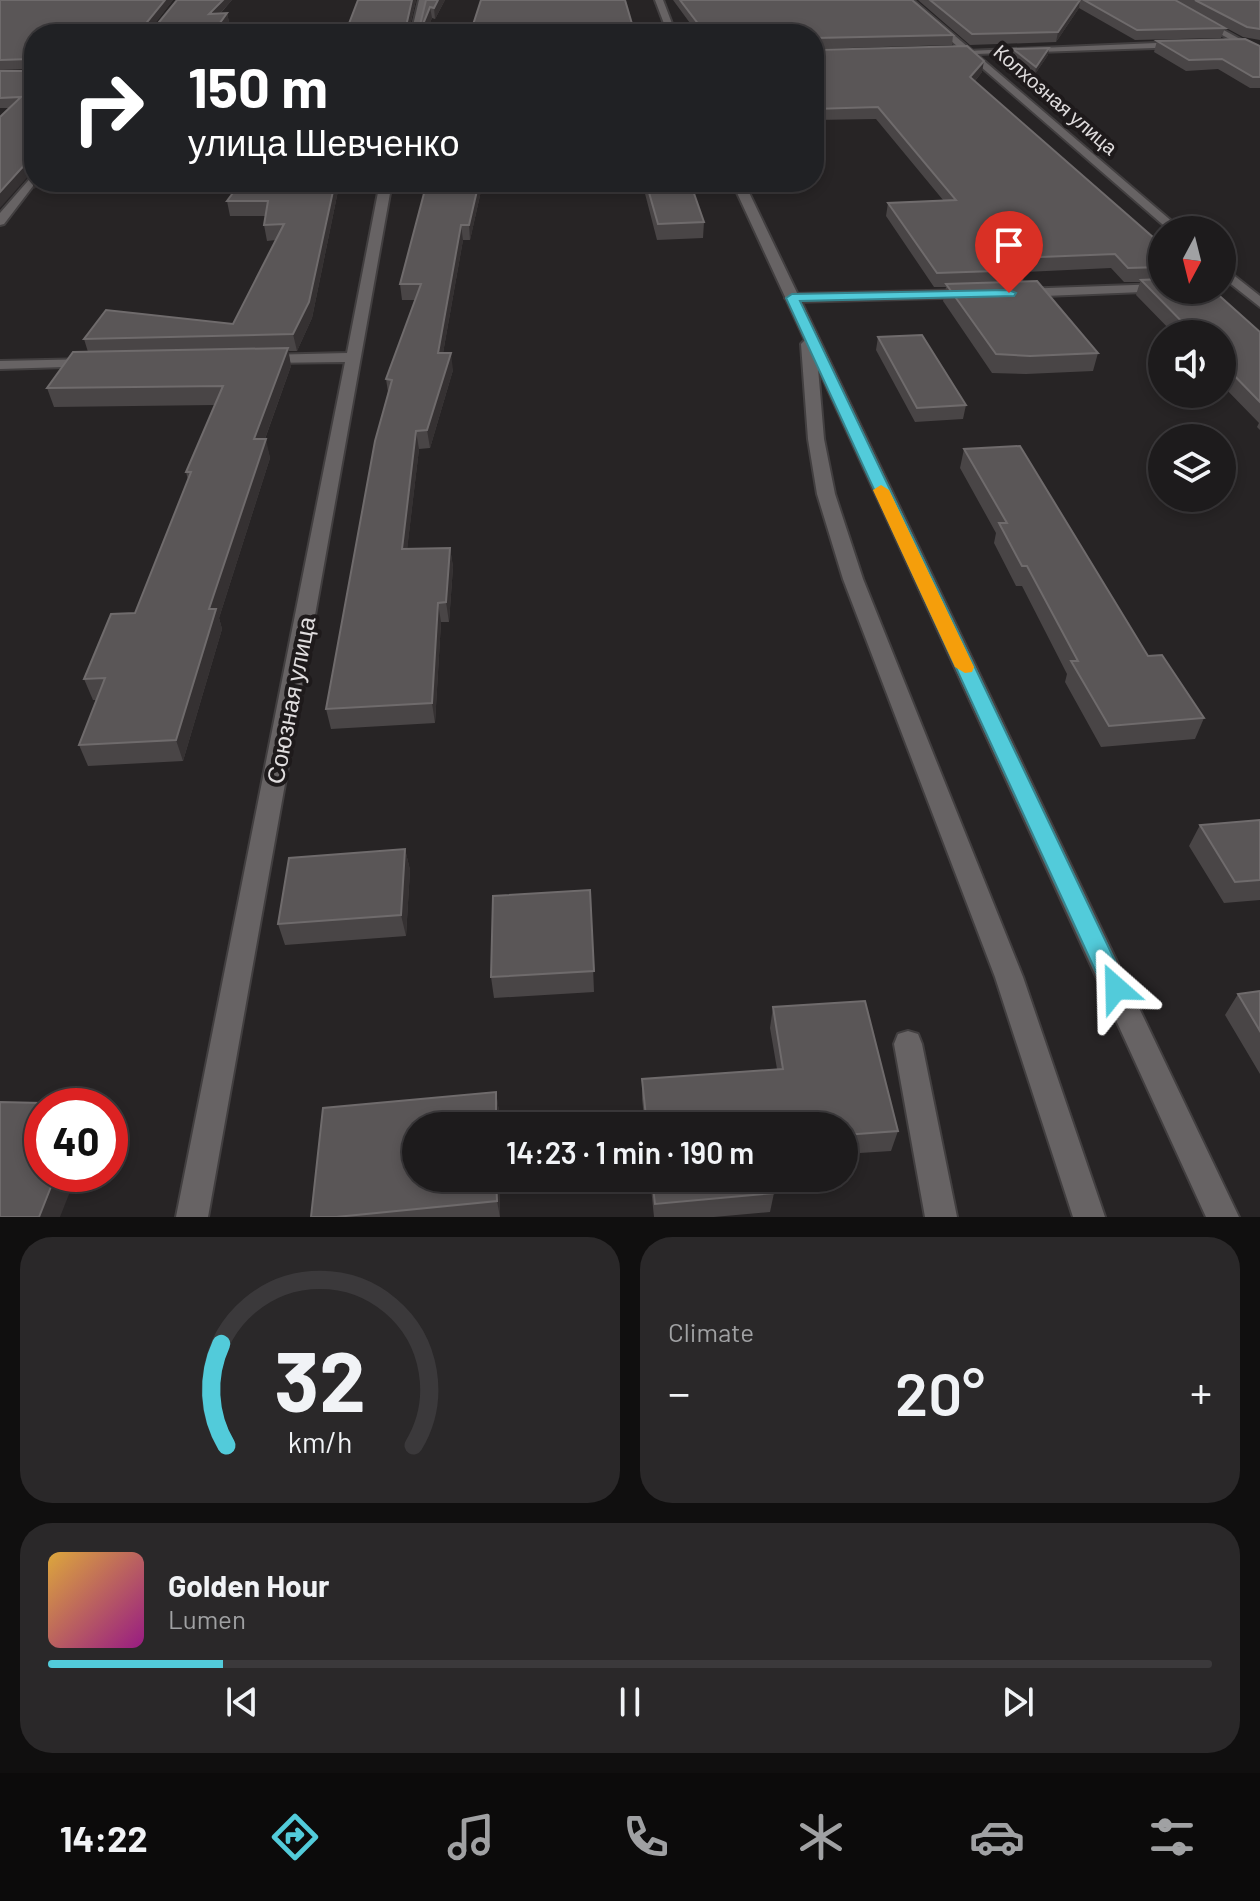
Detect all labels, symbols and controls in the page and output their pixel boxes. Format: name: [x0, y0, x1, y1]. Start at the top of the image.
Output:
street label: Колхозная улица: [989, 39, 1123, 160]
text: 150 m: [188, 52, 328, 119]
icon: right: [56, 56, 160, 160]
text: улица Шевченко: [188, 120, 460, 163]
pin: [975, 211, 1043, 293]
north arrow: [1148, 216, 1236, 304]
map controls: [1148, 216, 1236, 512]
icon: arrive: [987, 223, 1031, 267]
button: sound: [1148, 320, 1236, 408]
button: layers: [1148, 424, 1236, 512]
street label: Союзная улица: [260, 613, 321, 786]
position arrow: [1074, 946, 1158, 1030]
speed limit sign: 40: [24, 1088, 128, 1192]
text: 14:23 · 1 min · 190 m: [506, 1134, 754, 1170]
text: Climate: [668, 1316, 754, 1347]
text: 32: [274, 1329, 366, 1429]
text: 20°: [895, 1356, 985, 1428]
text: −: [668, 1365, 690, 1418]
text: +: [1190, 1365, 1212, 1418]
text: km/h: [288, 1424, 352, 1459]
text: Golden Hour: [168, 1567, 330, 1603]
text: Lumen: [168, 1603, 246, 1634]
icon: previous: [220, 1680, 264, 1724]
icon: pause: [608, 1680, 652, 1724]
icon: next: [996, 1680, 1040, 1724]
icon: directions: [267, 1809, 323, 1865]
icon: music: [443, 1809, 499, 1865]
icon: phone: [618, 1809, 674, 1865]
icon: climate: [793, 1809, 849, 1865]
icon: car: [969, 1809, 1025, 1865]
icon: filters: [1144, 1809, 1200, 1865]
text: 14:22: [60, 1816, 148, 1859]

